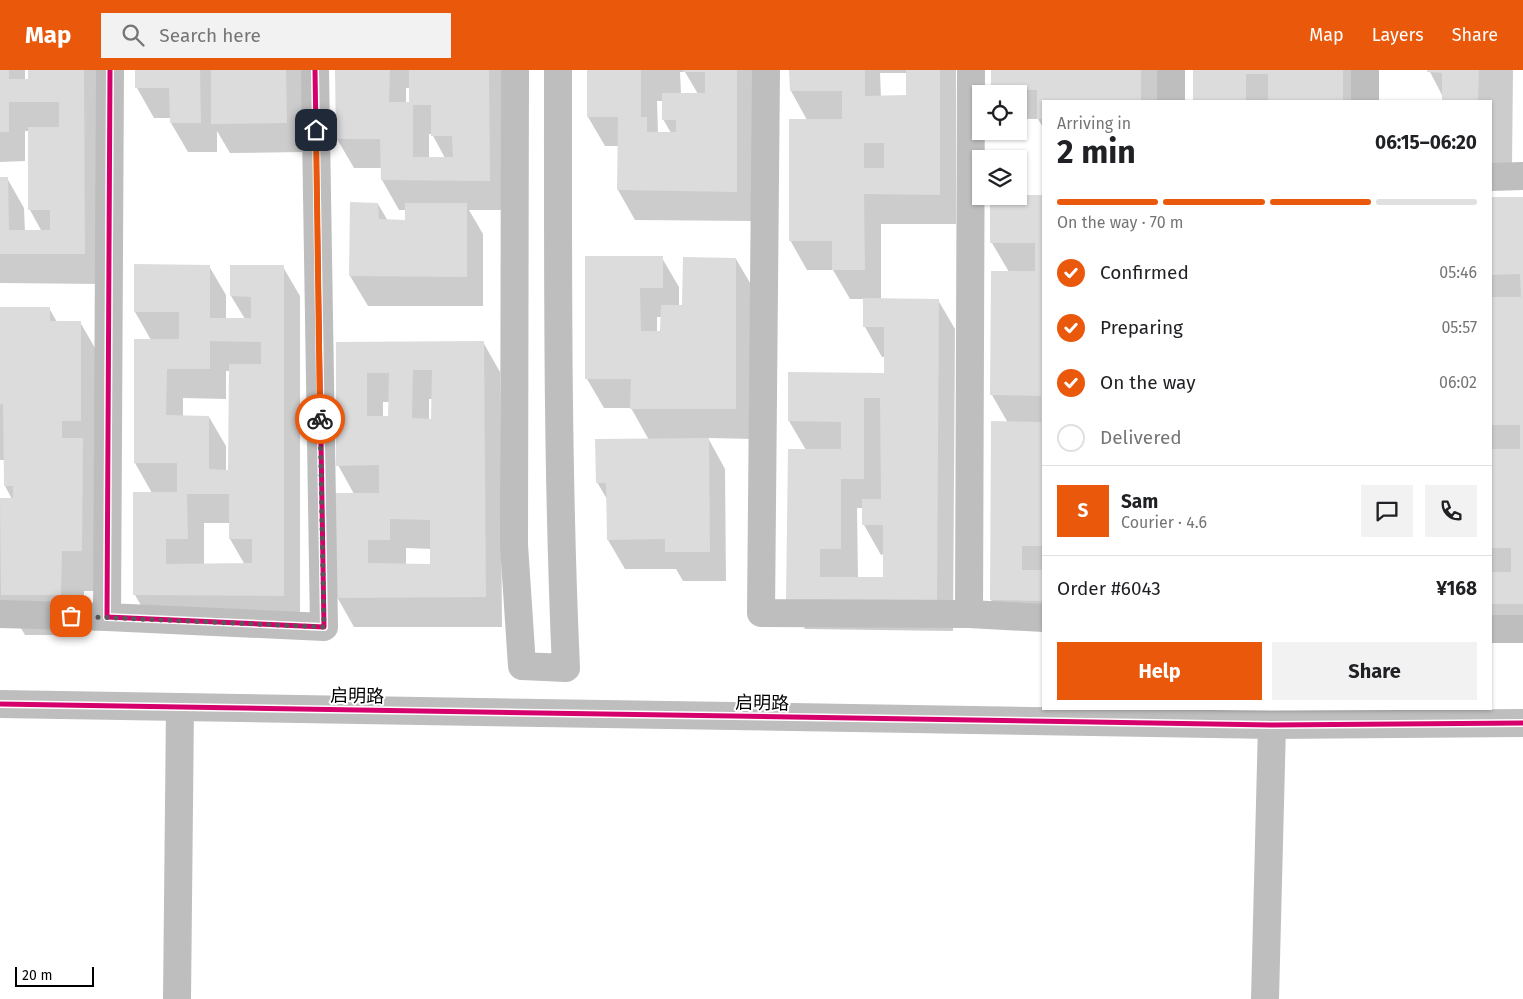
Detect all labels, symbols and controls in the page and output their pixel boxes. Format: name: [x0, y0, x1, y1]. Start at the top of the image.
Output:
search box: [101, 13, 451, 58]
text: Map: [25, 21, 71, 49]
icon: search: [119, 21, 147, 49]
text: Search here: [159, 24, 261, 47]
text: Map: [1309, 24, 1344, 46]
text: Layers: [1372, 24, 1424, 46]
text: Share: [1452, 24, 1498, 46]
map controls: [972, 85, 1027, 205]
button: locate: [972, 85, 1027, 140]
pin: [295, 109, 337, 151]
text: Arriving in: [1057, 114, 1131, 133]
icon: home: [302, 116, 330, 144]
text: 06:15–06:20: [1375, 131, 1477, 154]
text: 2 min: [1057, 133, 1136, 171]
button: layers: [972, 150, 1027, 205]
text: On the way · 70 m: [1057, 213, 1184, 232]
icon: check: [1057, 259, 1085, 287]
text: Confirmed: [1100, 261, 1189, 284]
text: 05:46: [1439, 263, 1477, 282]
icon: check: [1057, 314, 1085, 342]
text: Preparing: [1100, 316, 1183, 339]
text: 05:57: [1441, 318, 1477, 337]
icon: check: [1057, 369, 1085, 397]
text: On the way: [1100, 371, 1196, 394]
text: 06:02: [1439, 373, 1477, 392]
courier: [295, 394, 345, 444]
icon: bike: [306, 405, 334, 433]
text: Delivered: [1100, 426, 1182, 449]
button: chat: [1361, 485, 1413, 537]
button: phone: [1425, 485, 1477, 537]
text: Sam: [1121, 490, 1158, 513]
text: S: [1078, 499, 1088, 522]
text: Courier · 4.6: [1121, 513, 1207, 532]
text: Order #6043: [1057, 577, 1161, 600]
text: ¥168: [1436, 577, 1477, 600]
pin: [50, 595, 92, 637]
icon: bag: [57, 602, 85, 630]
button: Help: [1057, 642, 1262, 700]
button: Share: [1272, 642, 1477, 700]
street label: 启明路: [330, 685, 384, 707]
street label: 启明路: [735, 692, 789, 714]
scale bar: [15, 964, 94, 987]
text: 20 m: [22, 967, 52, 984]

